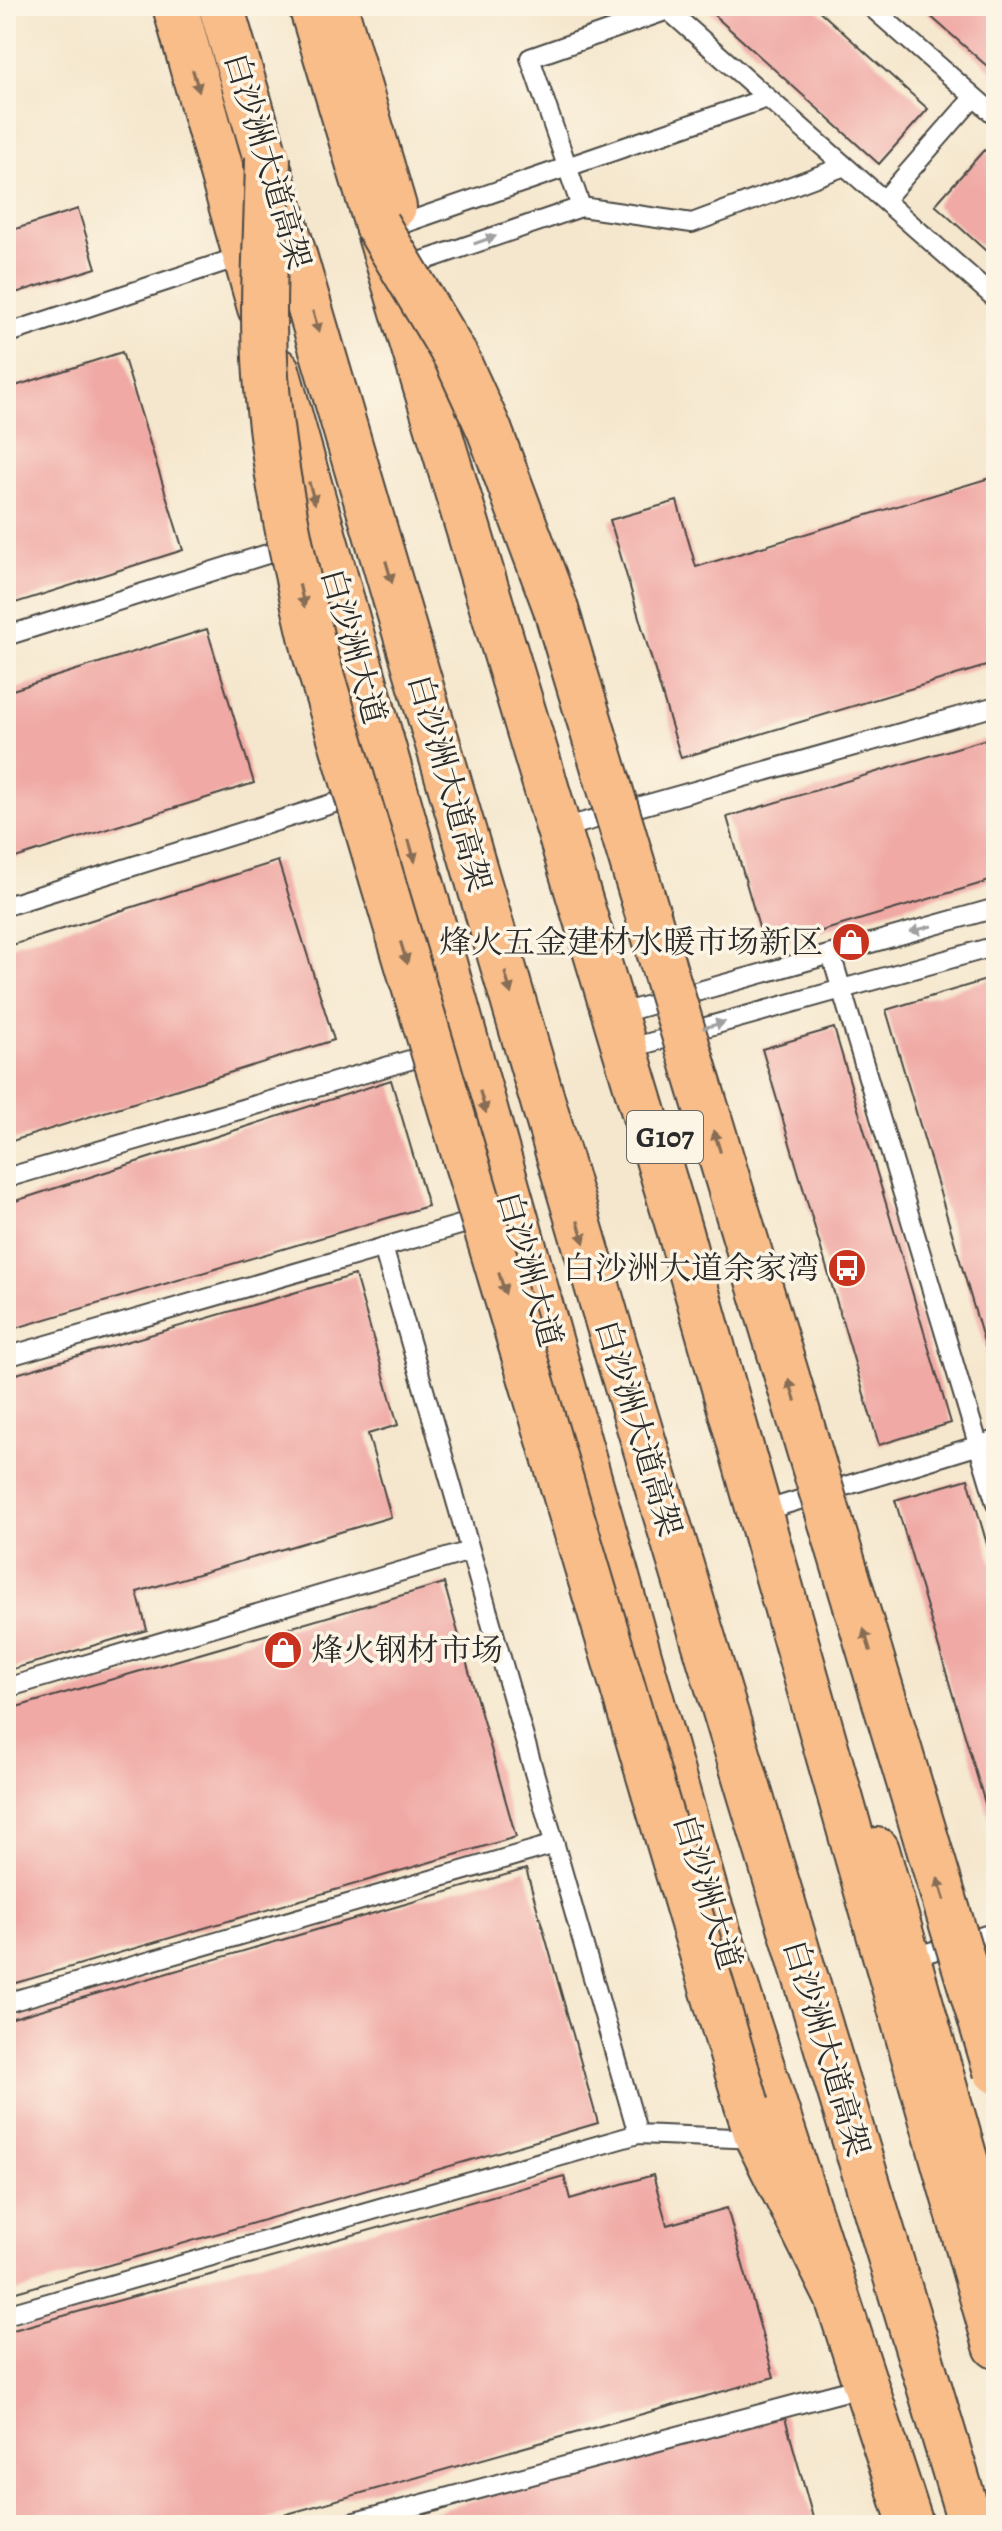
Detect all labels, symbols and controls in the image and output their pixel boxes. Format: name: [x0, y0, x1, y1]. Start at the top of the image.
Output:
street label: 白沙洲大道高架: [214, 47, 322, 275]
one-way arrow: [190, 70, 203, 94]
one-way arrow: [473, 233, 497, 246]
one-way arrow: [310, 310, 323, 334]
one-way arrow: [306, 481, 318, 506]
one-way arrow: [383, 560, 396, 584]
street label: 白沙洲大道: [311, 563, 397, 729]
one-way arrow: [296, 583, 309, 608]
street label: 白沙洲大道高架: [398, 669, 502, 897]
one-way arrow: [406, 840, 419, 864]
place label: 烽火五金建材水暖市场新区: [439, 920, 823, 964]
shop icon: 烽火五金建材水暖市场新区: [830, 921, 872, 963]
one-way arrow: [908, 923, 933, 935]
one-way arrow: [398, 942, 411, 966]
one-way arrow: [503, 970, 515, 995]
one-way arrow: [702, 1018, 726, 1031]
one-way arrow: [477, 1090, 490, 1114]
road number: G107: [627, 1111, 703, 1163]
one-way arrow: [710, 1129, 723, 1153]
street label: 白沙洲大道: [487, 1186, 573, 1352]
one-way arrow: [575, 1221, 588, 1245]
place label: 白沙洲大道余家湾: [563, 1246, 819, 1290]
bus stop icon: 白沙洲大道余家湾: [826, 1247, 868, 1289]
one-way arrow: [496, 1271, 509, 1295]
street label: 白沙洲大道高架: [585, 1314, 693, 1542]
one-way arrow: [785, 1378, 798, 1402]
one-way arrow: [860, 1627, 873, 1651]
place label: 烽火钢材市场: [311, 1628, 503, 1672]
shop icon: 烽火钢材市场: [262, 1629, 304, 1671]
street label: 白沙洲大道: [664, 1809, 752, 1975]
one-way arrow: [934, 1876, 947, 1900]
street label: 白沙洲大道高架: [773, 1934, 881, 2162]

